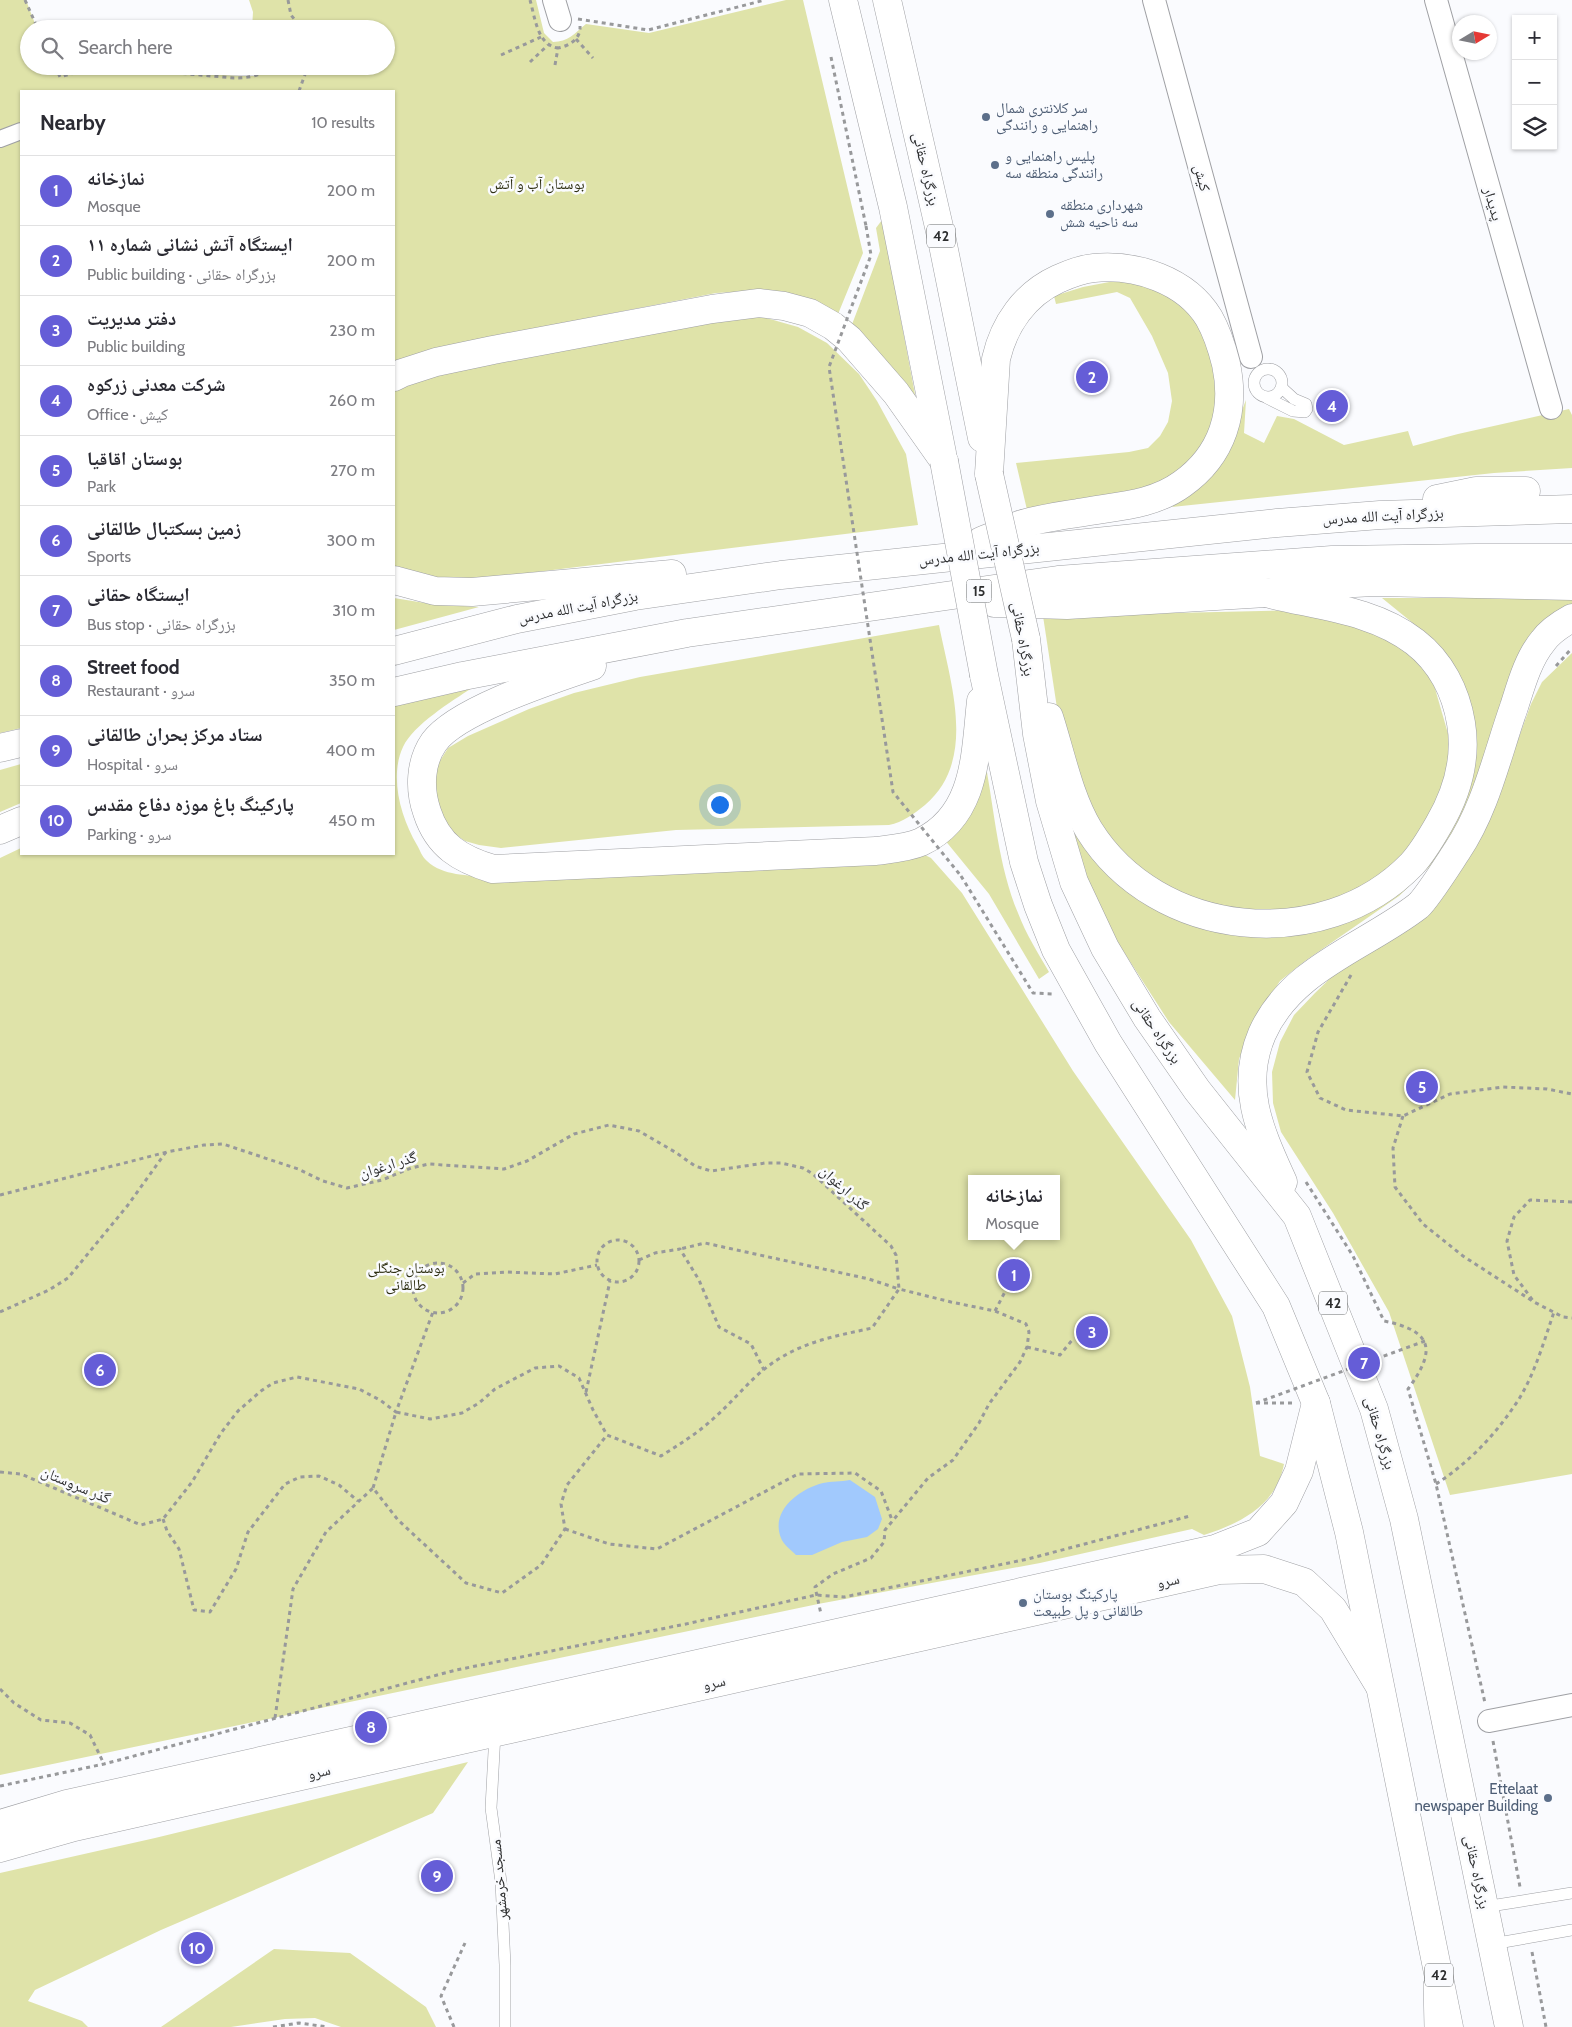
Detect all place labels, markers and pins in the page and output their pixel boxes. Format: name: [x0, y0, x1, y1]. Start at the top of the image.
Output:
place label: سر کلانتری شمال راهنمایی و رانندگی: [996, 99, 1098, 135]
marker: سر کلانتری شمال راهنمایی و رانندگی: [980, 111, 992, 123]
place label: پلیس راهنمایی و رانندگی منطقه سه: [1005, 147, 1103, 183]
marker: پلیس راهنمایی و رانندگی منطقه سه: [989, 159, 1001, 171]
place label: شهرداری منطقه سه ناحیه شش: [1060, 196, 1143, 232]
marker: شهرداری منطقه سه ناحیه شش: [1044, 208, 1056, 220]
pin: 2: [1076, 358, 1108, 396]
pin: 4: [1316, 387, 1348, 425]
pin: 5: [1406, 1068, 1438, 1106]
pin: 1: [998, 1256, 1030, 1294]
pin: 3: [1076, 1313, 1108, 1351]
pin: 7: [1348, 1344, 1380, 1382]
pin: 6: [84, 1351, 116, 1389]
place label: پارکینگ بوستان طالقانی و پل طبیعت: [1033, 1585, 1143, 1621]
marker: پارکینگ بوستان طالقانی و پل طبیعت: [1017, 1597, 1029, 1609]
pin: 8: [355, 1708, 387, 1746]
place label: Ettelaat newspaper Building: [1414, 1780, 1539, 1815]
marker: Ettelaat newspaper Building: [1542, 1792, 1554, 1804]
pin: 9: [421, 1857, 453, 1895]
pin: 10: [181, 1929, 213, 1967]

